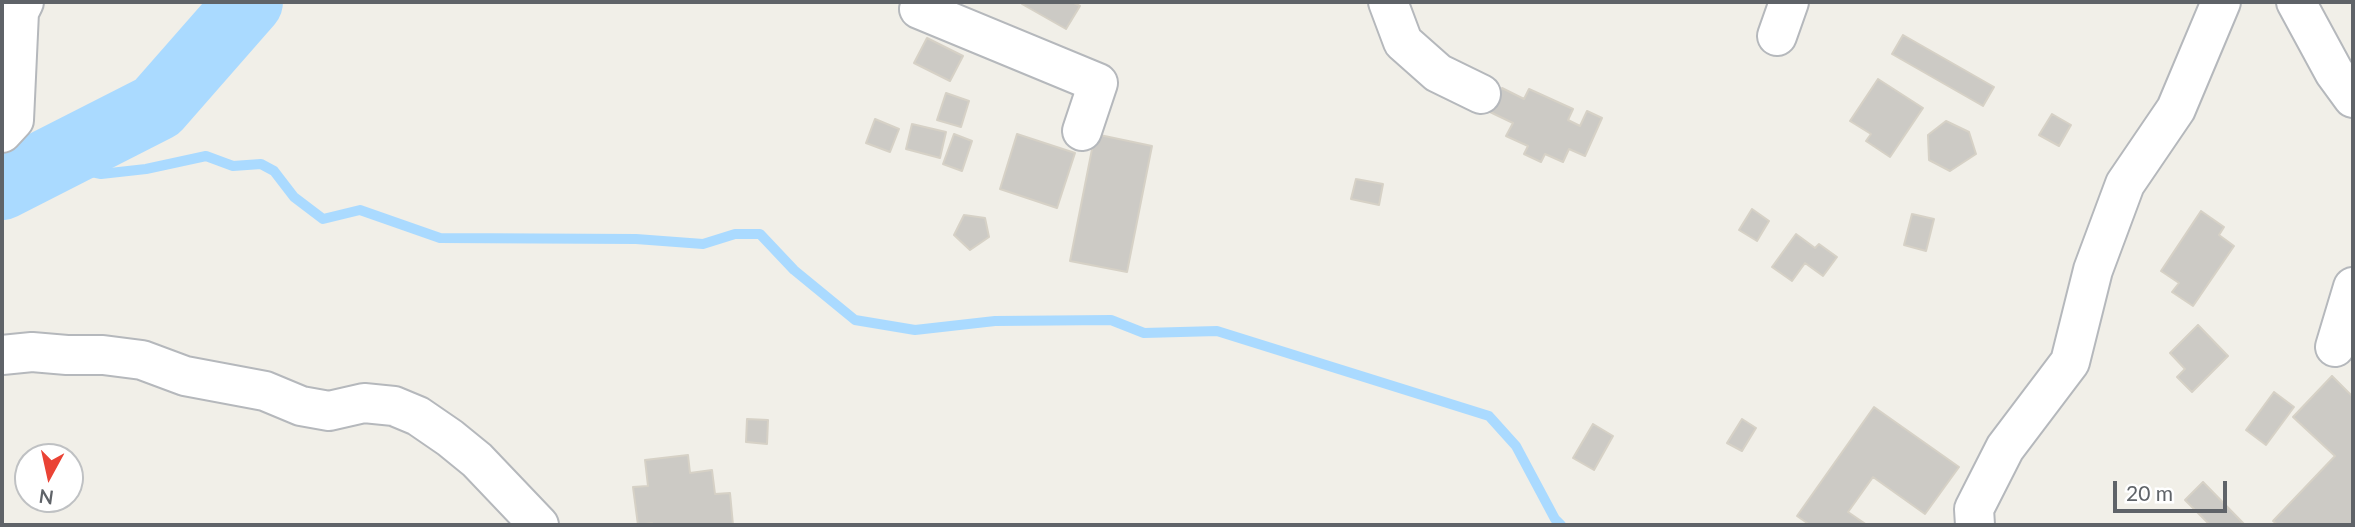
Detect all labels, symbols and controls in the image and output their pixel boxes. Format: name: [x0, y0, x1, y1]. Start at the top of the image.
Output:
north arrow: [14, 443, 84, 513]
scale bar: [2117, 468, 2231, 512]
text: 20 m: [2126, 480, 2173, 505]
text: N: [37, 485, 55, 510]

